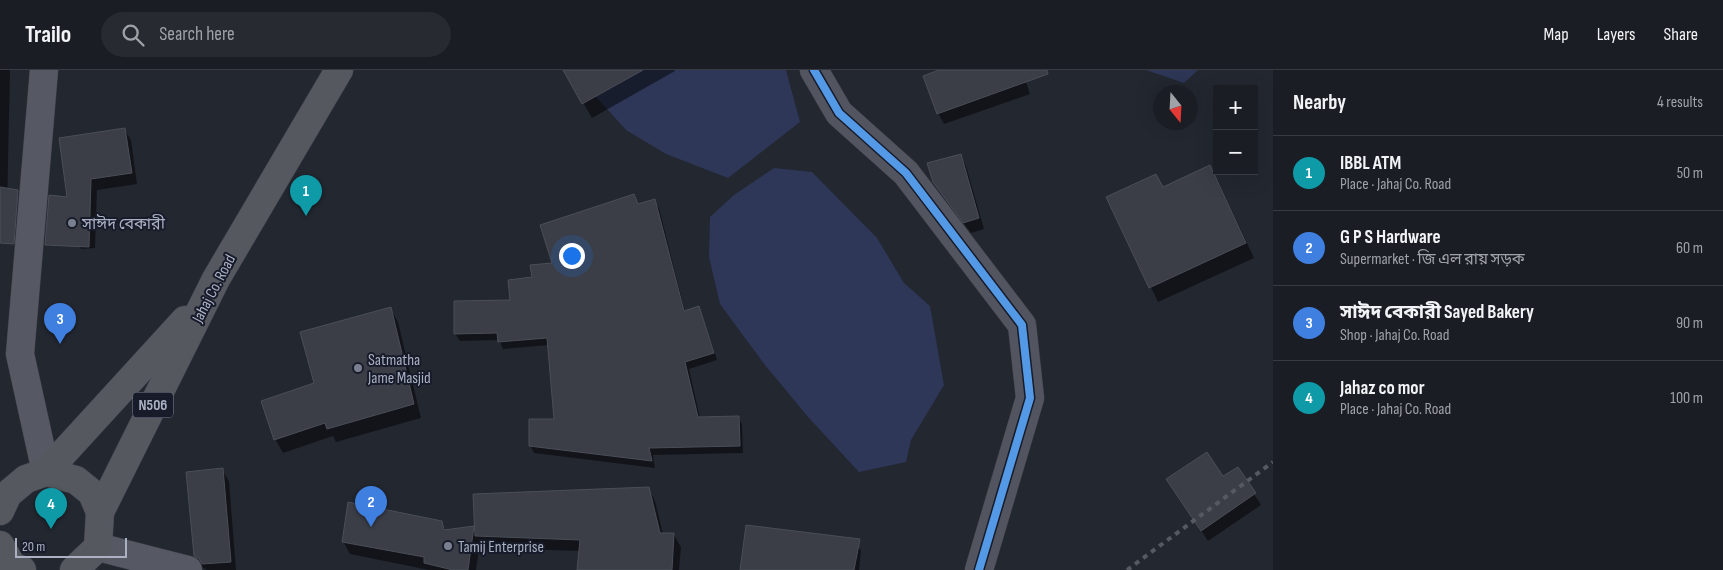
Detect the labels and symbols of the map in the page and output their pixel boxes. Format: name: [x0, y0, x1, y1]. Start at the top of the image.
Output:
north arrow: [1153, 85, 1198, 130]
pin: 1: [290, 175, 322, 216]
place label: সাঈদ বেকারী: [81, 214, 166, 234]
marker: সাঈদ বেকারী: [66, 217, 78, 229]
your location: [559, 243, 585, 269]
street label: Jahaj Co. Road: [188, 251, 240, 327]
pin: 3: [44, 303, 76, 344]
place label: Satmatha Jame Masjid: [367, 351, 431, 388]
marker: Satmatha Jame Masjid: [352, 362, 364, 374]
road number: N506: [133, 392, 173, 418]
pin: 2: [355, 486, 387, 527]
pin: 4: [35, 488, 67, 529]
scale bar: [15, 535, 128, 558]
place label: Tamij Enterprise: [458, 538, 544, 557]
marker: Tamij Enterprise: [442, 540, 454, 552]

